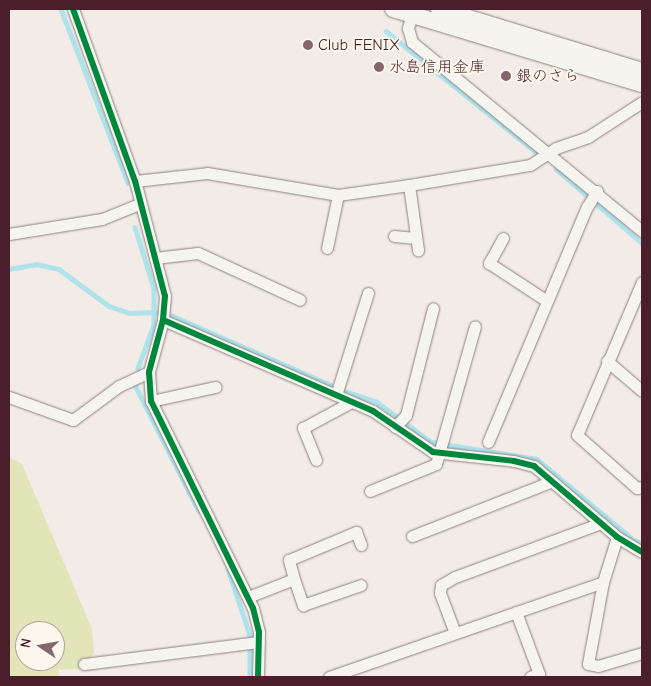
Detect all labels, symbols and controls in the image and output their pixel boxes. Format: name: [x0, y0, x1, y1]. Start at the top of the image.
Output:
place label: Club FENIX: [318, 35, 400, 55]
marker: Club FENIX: [302, 39, 314, 51]
place label: 水島信用金庫: [389, 57, 485, 77]
marker: 水島信用金庫: [373, 61, 385, 73]
place label: 銀のさら: [516, 66, 580, 86]
marker: 銀のさら: [500, 70, 512, 82]
north arrow: [15, 621, 65, 671]
text: N: [17, 637, 35, 649]

